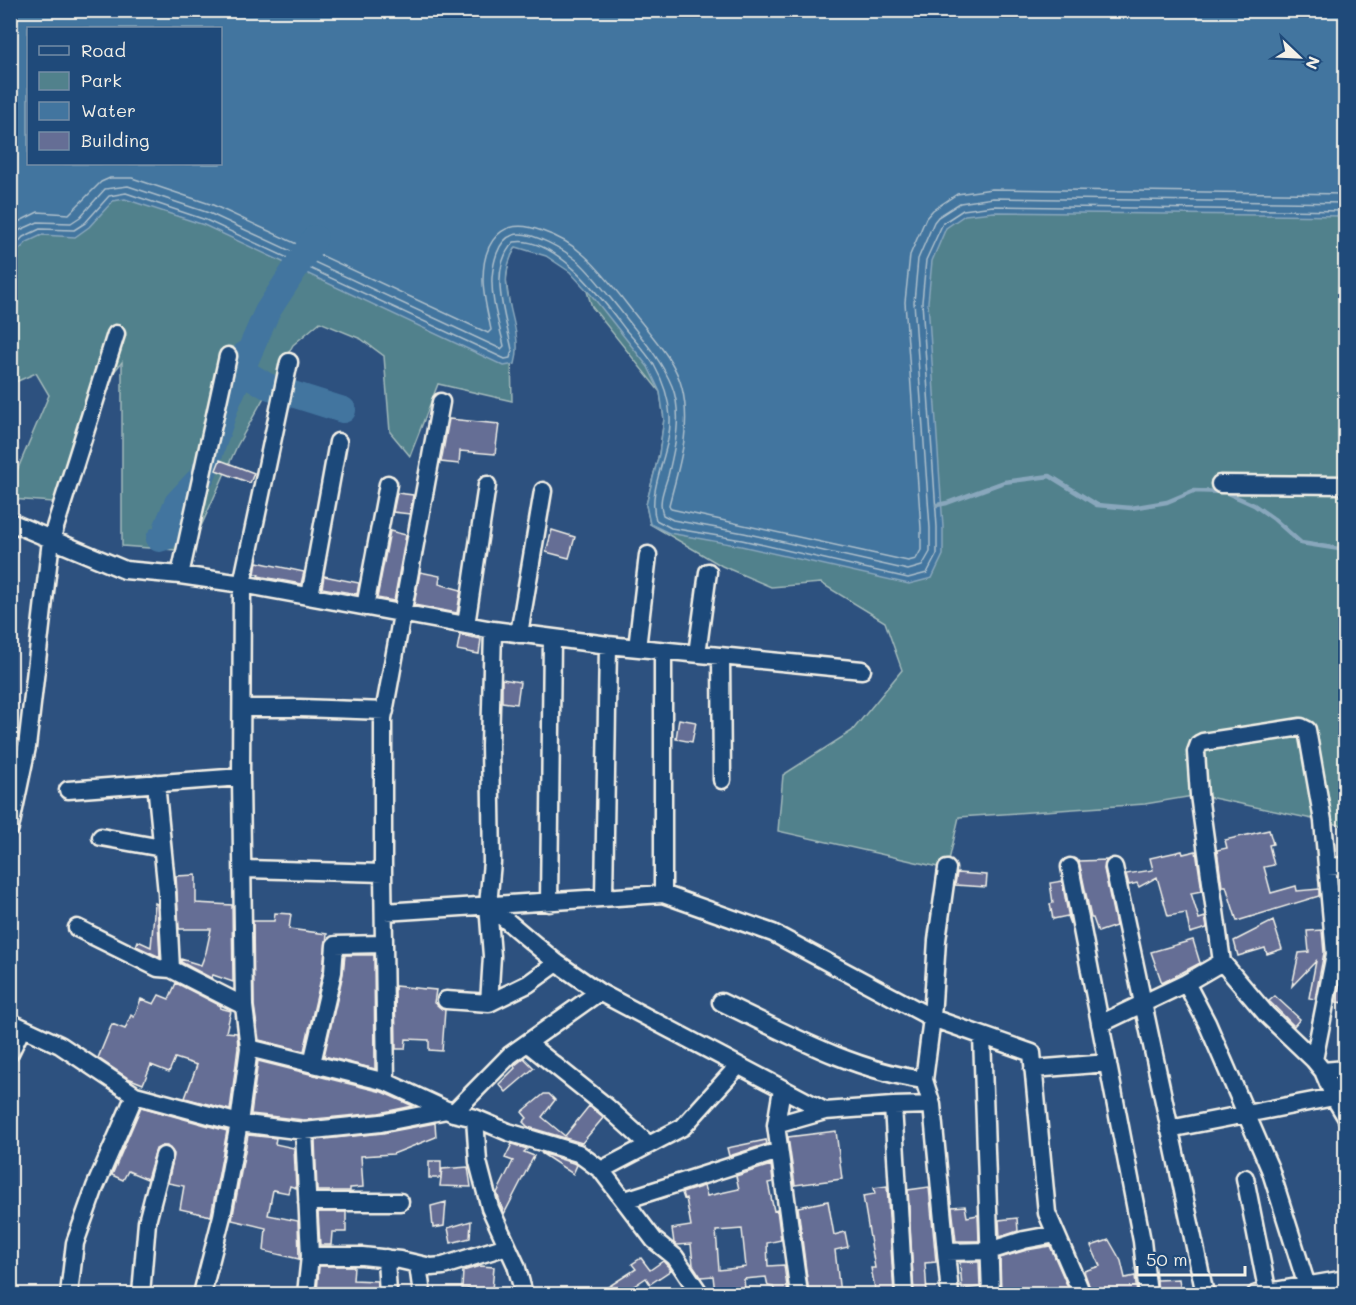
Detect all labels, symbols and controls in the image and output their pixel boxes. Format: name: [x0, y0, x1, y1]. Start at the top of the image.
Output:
legend: [27, 27, 222, 165]
north arrow: [1269, 27, 1329, 87]
text: Road: [81, 38, 126, 62]
text: N: [1301, 53, 1325, 73]
text: Park: [81, 68, 122, 92]
text: Water: [81, 98, 136, 122]
text: Building: [81, 128, 149, 152]
scale bar: [1137, 1239, 1245, 1277]
text: 50 m: [1146, 1247, 1188, 1271]

